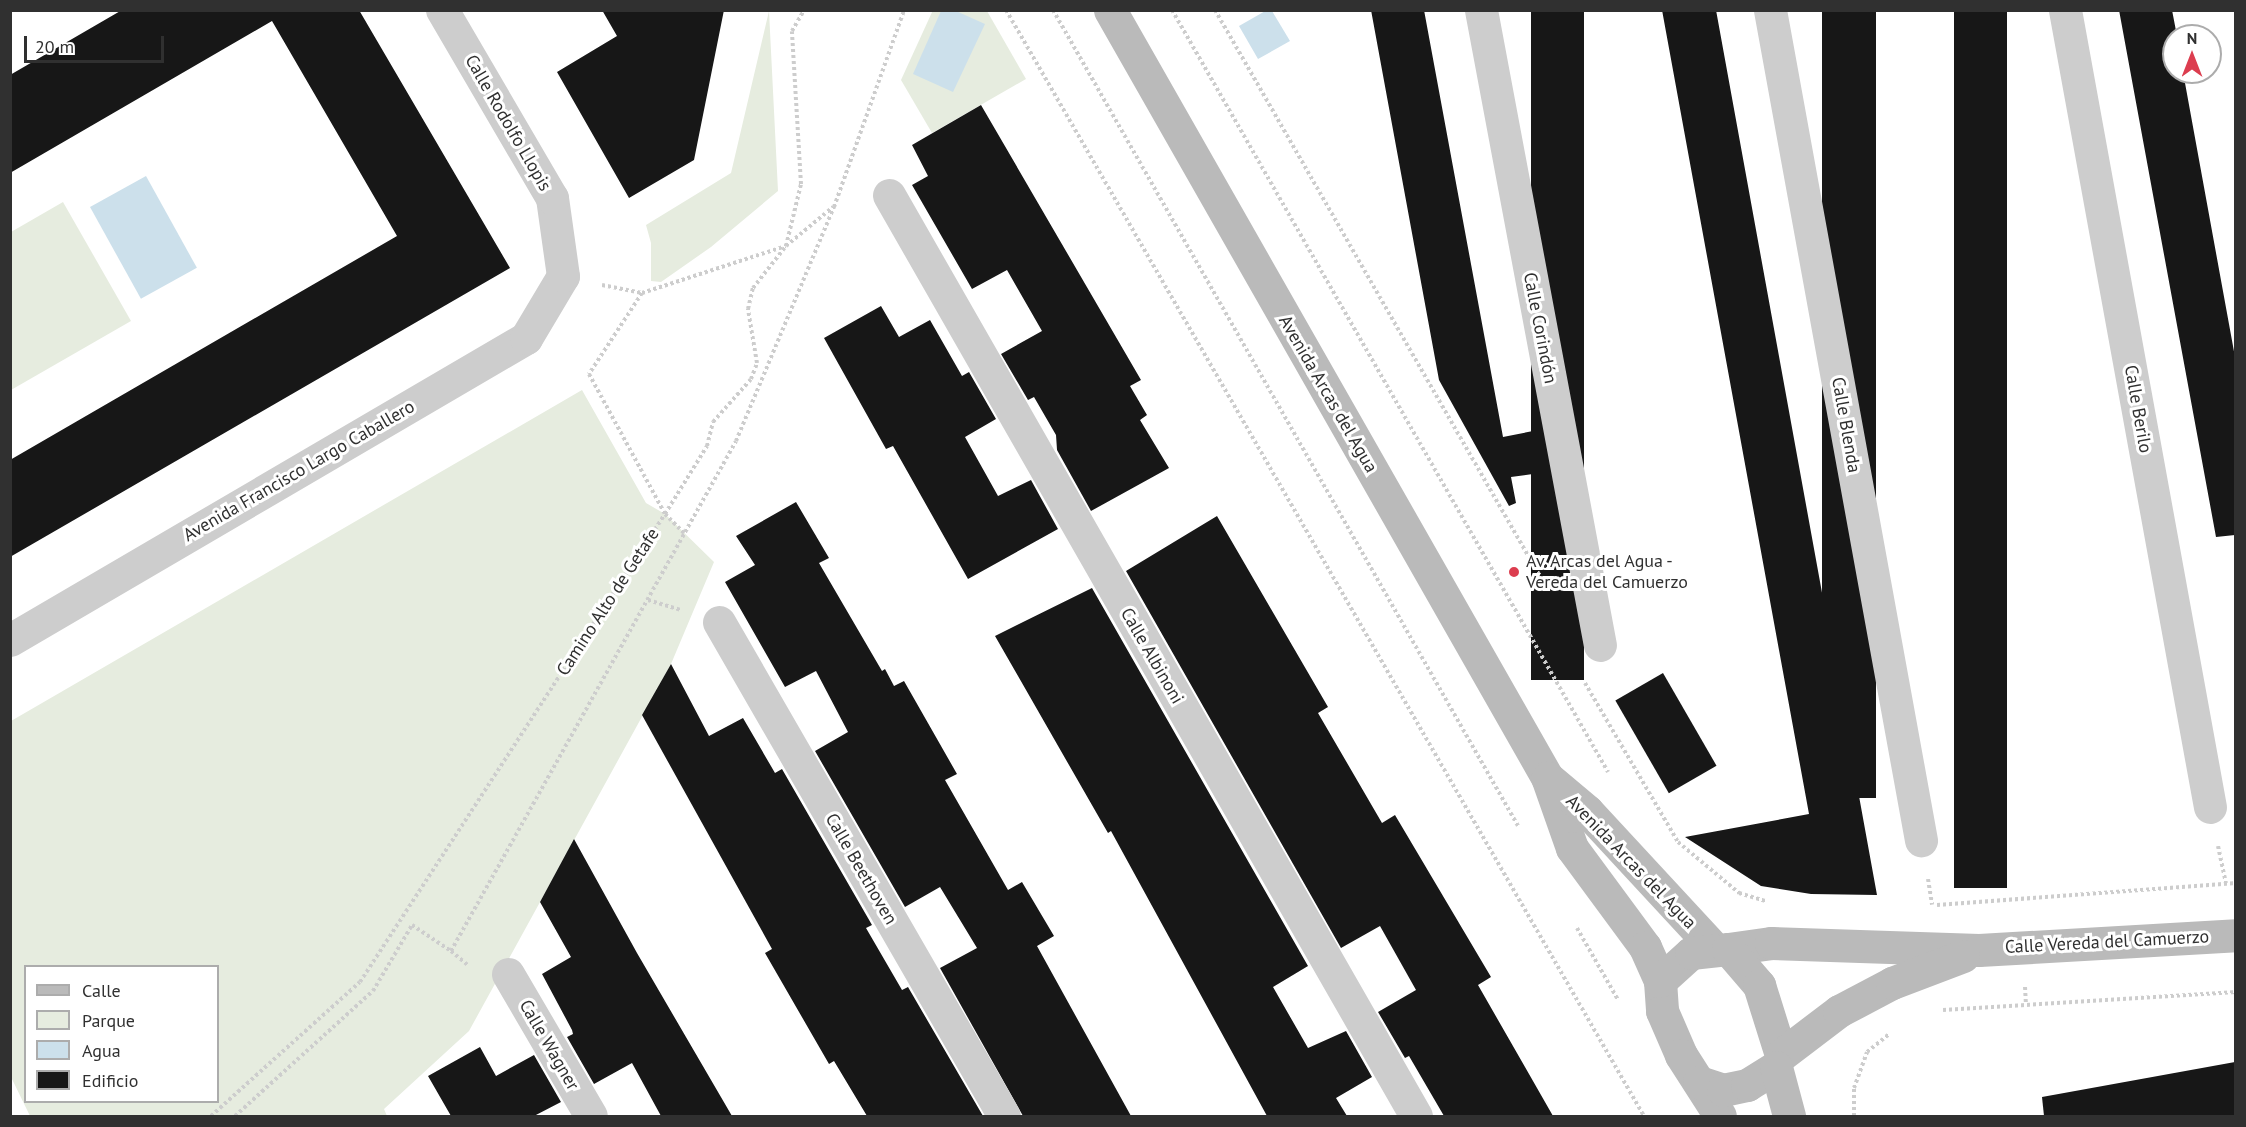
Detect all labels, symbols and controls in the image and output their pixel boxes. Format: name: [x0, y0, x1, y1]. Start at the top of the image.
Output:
scale bar: [27, 24, 166, 62]
north arrow: [2162, 24, 2222, 84]
text: N: [2187, 28, 2197, 48]
text: 20 m: [35, 35, 74, 58]
street label: Calle Rodolfo Llopis: [460, 51, 556, 195]
street label: Calle Corindón: [1519, 271, 1561, 385]
street label: Avenida Arcas del Agua: [1274, 311, 1382, 477]
street label: Calle Berilo: [2120, 363, 2156, 455]
street label: Calle Blenda: [1827, 375, 1865, 475]
street label: Avenida Francisco Largo Caballero: [179, 396, 419, 546]
street label: Camino Alto de Getafe: [552, 524, 664, 680]
place label: Av. Arcas del Agua - Vereda del Camuerzo: [1526, 551, 1688, 594]
marker: Av. Arcas del Agua - Vereda del Camuerzo: [1507, 565, 1521, 579]
street label: Calle Albinoni: [1116, 604, 1188, 708]
street label: Avenida Arcas del Agua: [1561, 790, 1701, 934]
street label: Calle Beethoven: [820, 810, 902, 928]
street label: Calle Vereda del Camuerzo: [2004, 926, 2210, 958]
legend: [24, 965, 219, 1103]
text: Calle: [82, 979, 121, 1002]
street label: Calle Wagner: [514, 996, 584, 1094]
text: Parque: [82, 1009, 135, 1032]
text: Agua: [82, 1039, 121, 1062]
text: Edificio: [82, 1069, 138, 1092]

